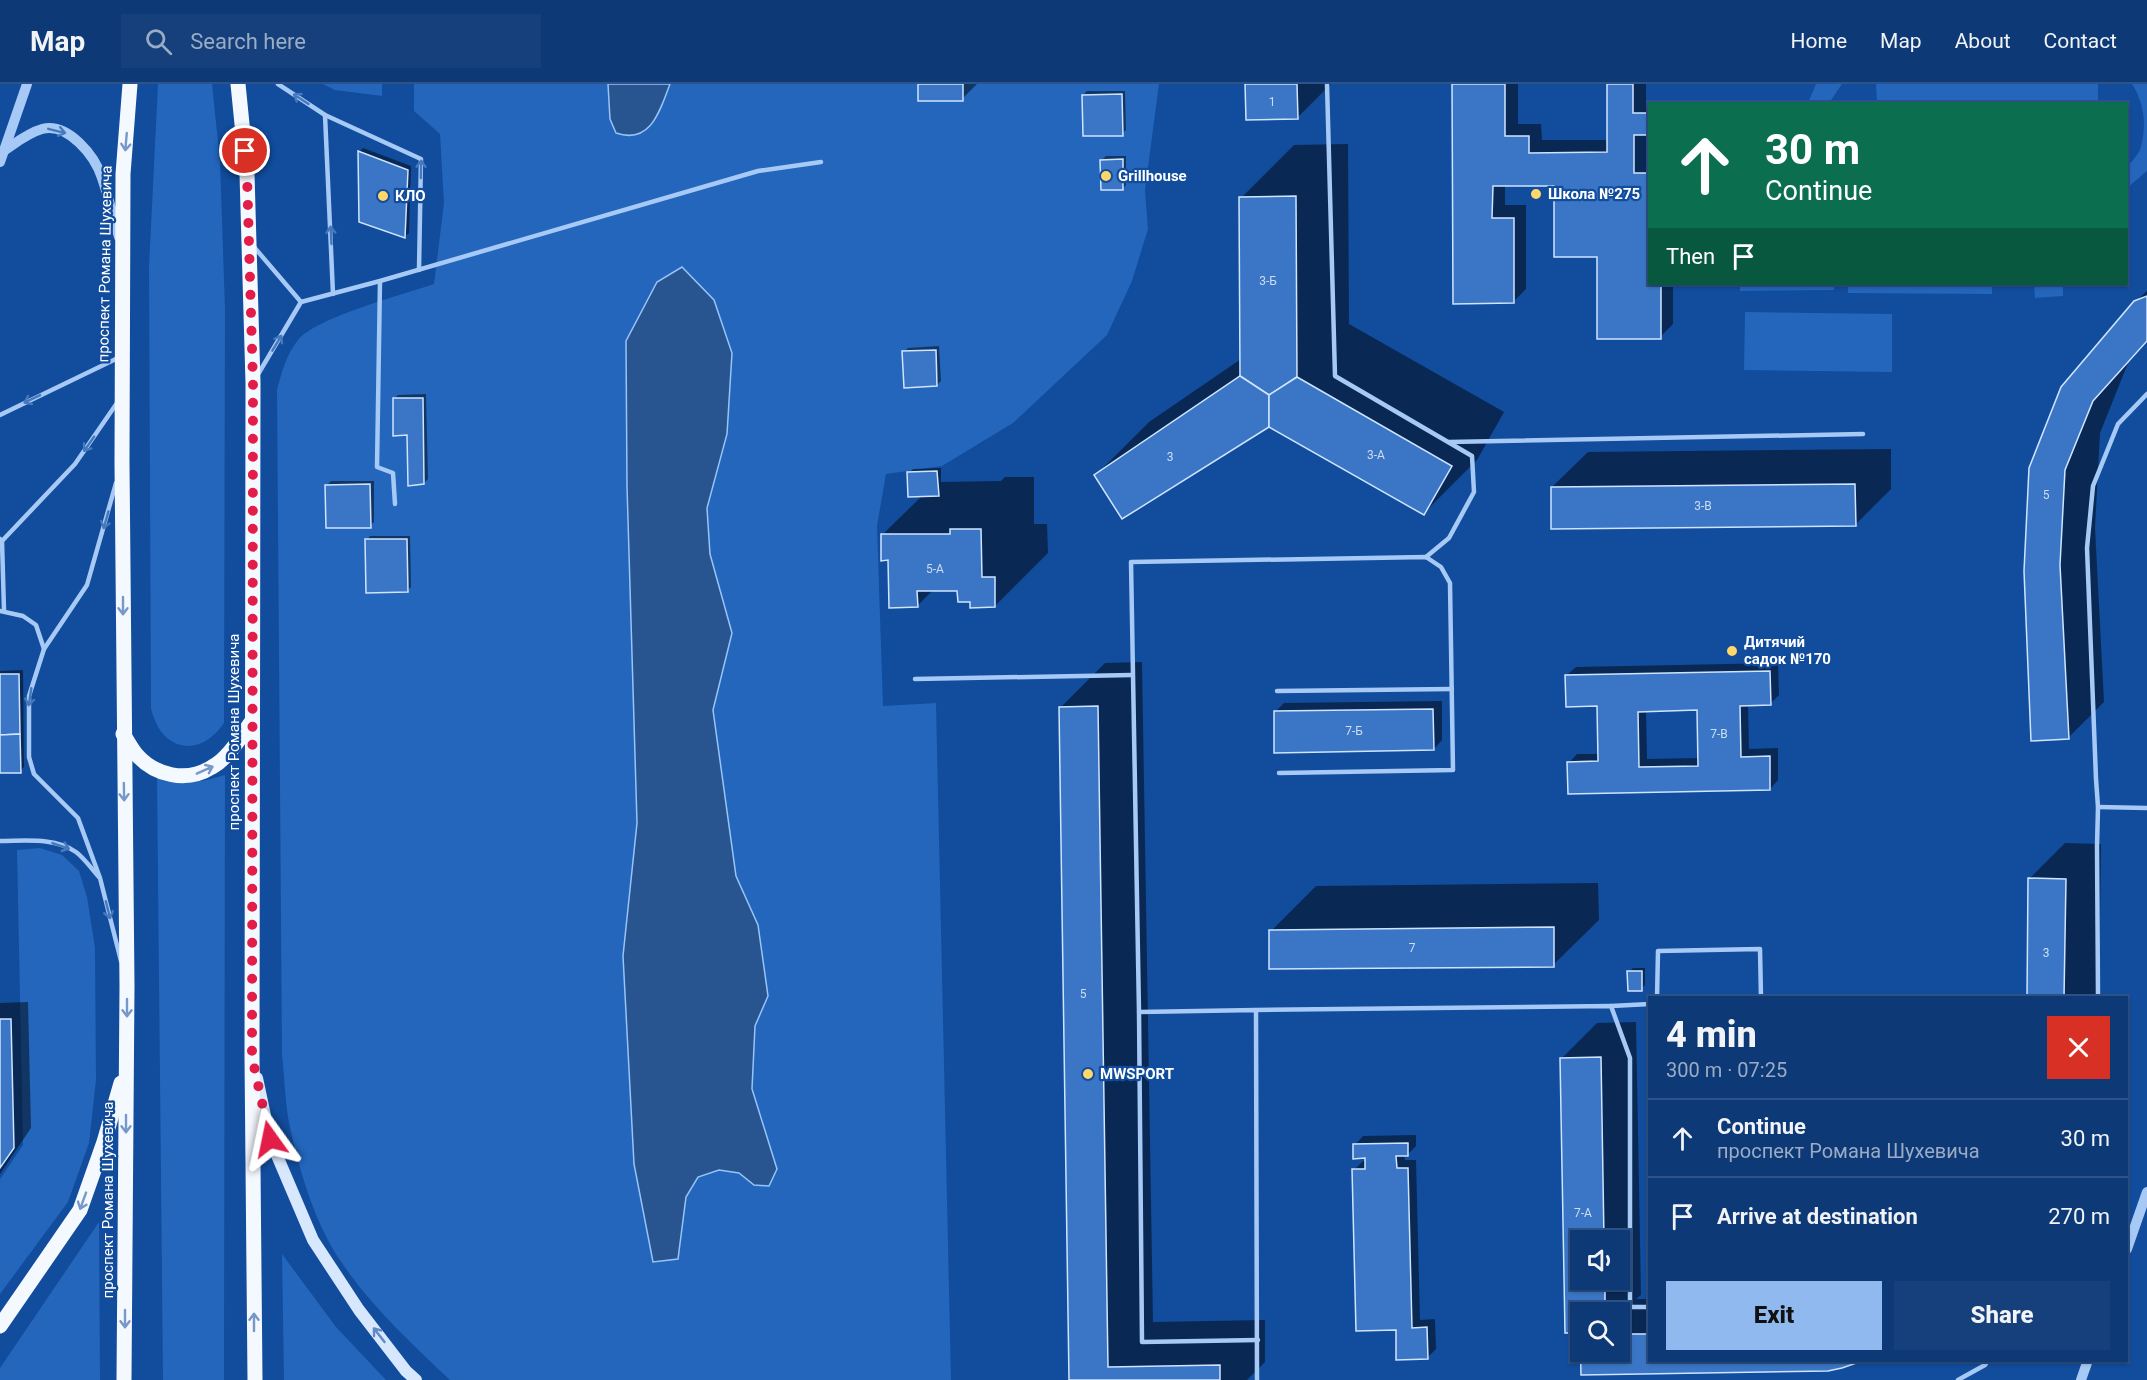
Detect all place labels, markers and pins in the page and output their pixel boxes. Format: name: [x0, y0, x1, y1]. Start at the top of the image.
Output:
pin: [219, 125, 270, 176]
place label: Grillhouse: [1118, 167, 1187, 185]
marker: Grillhouse: [1099, 169, 1113, 183]
place label: Школа №275: [1548, 185, 1640, 203]
place label: КЛО: [395, 187, 426, 205]
marker: Школа №275: [1529, 187, 1543, 201]
marker: КЛО: [376, 189, 390, 203]
place label: Дитячий садок №170: [1744, 633, 1831, 668]
marker: Дитячий садок №170: [1725, 644, 1739, 658]
place label: MWSPORT: [1100, 1065, 1174, 1083]
marker: MWSPORT: [1081, 1067, 1095, 1081]

